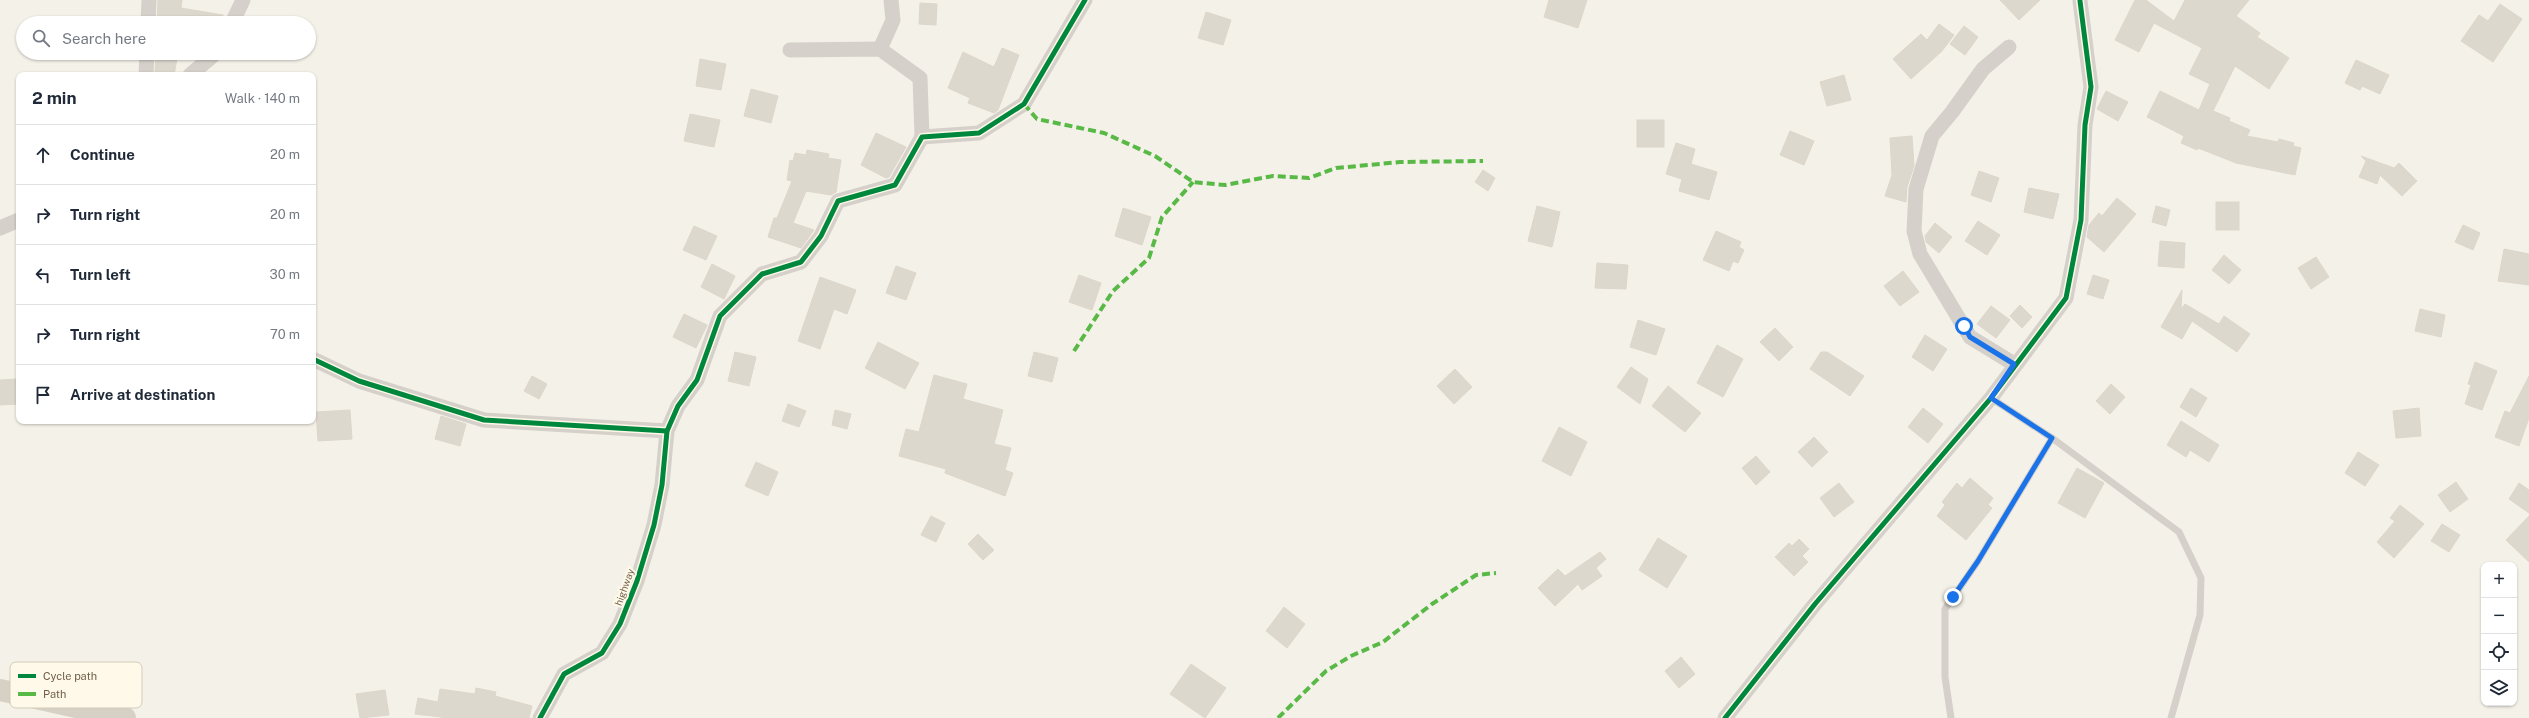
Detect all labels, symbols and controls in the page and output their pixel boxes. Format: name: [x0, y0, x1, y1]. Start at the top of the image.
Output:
search box: [16, 16, 316, 60]
icon: search: [30, 27, 52, 49]
text: Search here: [62, 30, 146, 47]
text: 2 min: [32, 88, 77, 108]
text: Walk · 140 m: [225, 91, 300, 106]
icon: ahead: [32, 144, 54, 166]
text: Continue: [70, 146, 135, 163]
text: 20 m: [270, 147, 300, 162]
icon: right: [32, 204, 54, 226]
text: Turn right: [70, 206, 140, 223]
text: 20 m: [270, 207, 300, 222]
icon: left: [32, 264, 54, 286]
text: Turn left: [70, 266, 131, 283]
text: 30 m: [270, 267, 300, 282]
route start: [1955, 317, 1973, 335]
icon: right: [32, 324, 54, 346]
text: Turn right: [70, 326, 140, 343]
text: 70 m: [270, 327, 300, 342]
icon: arrive: [32, 384, 54, 406]
text: Arrive at destination: [70, 386, 215, 403]
map controls: [2481, 562, 2517, 706]
button: +: [2481, 562, 2517, 598]
street label: highway: [612, 566, 636, 607]
route end: [1944, 588, 1962, 606]
button: −: [2481, 598, 2517, 634]
button: locate: [2481, 634, 2517, 670]
legend: [10, 662, 142, 708]
text: Cycle path: [43, 670, 97, 682]
button: layers: [2481, 670, 2517, 706]
text: Path: [43, 688, 66, 700]

